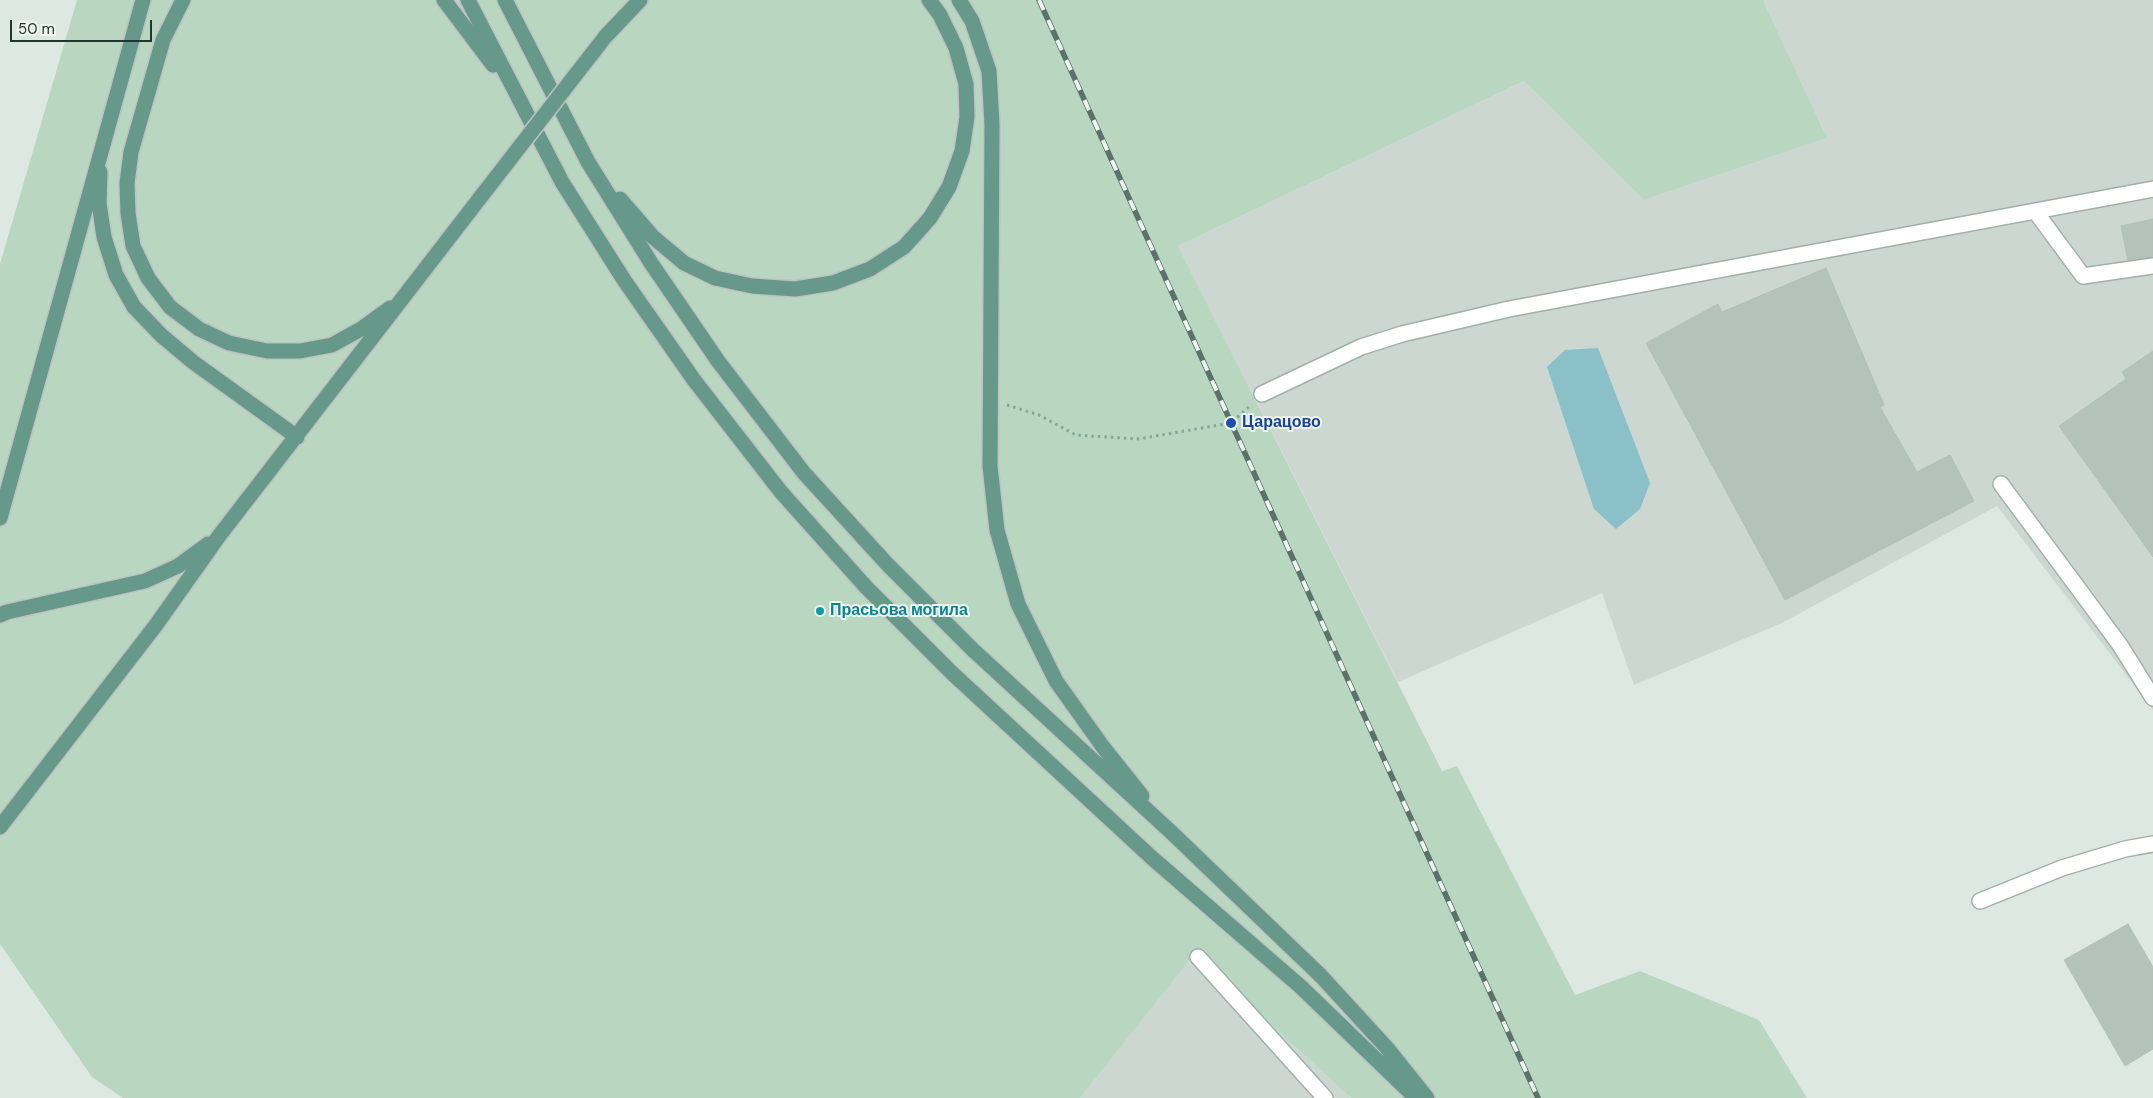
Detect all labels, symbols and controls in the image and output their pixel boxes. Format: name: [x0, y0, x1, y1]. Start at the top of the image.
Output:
scale bar: [12, 10, 155, 42]
text: 50 m: [18, 19, 55, 39]
place label: Царацово: [1242, 413, 1321, 433]
marker: Царацово: [1224, 416, 1238, 430]
place label: Прасьова могила: [830, 601, 968, 621]
marker: Прасьова могила: [814, 605, 826, 617]

